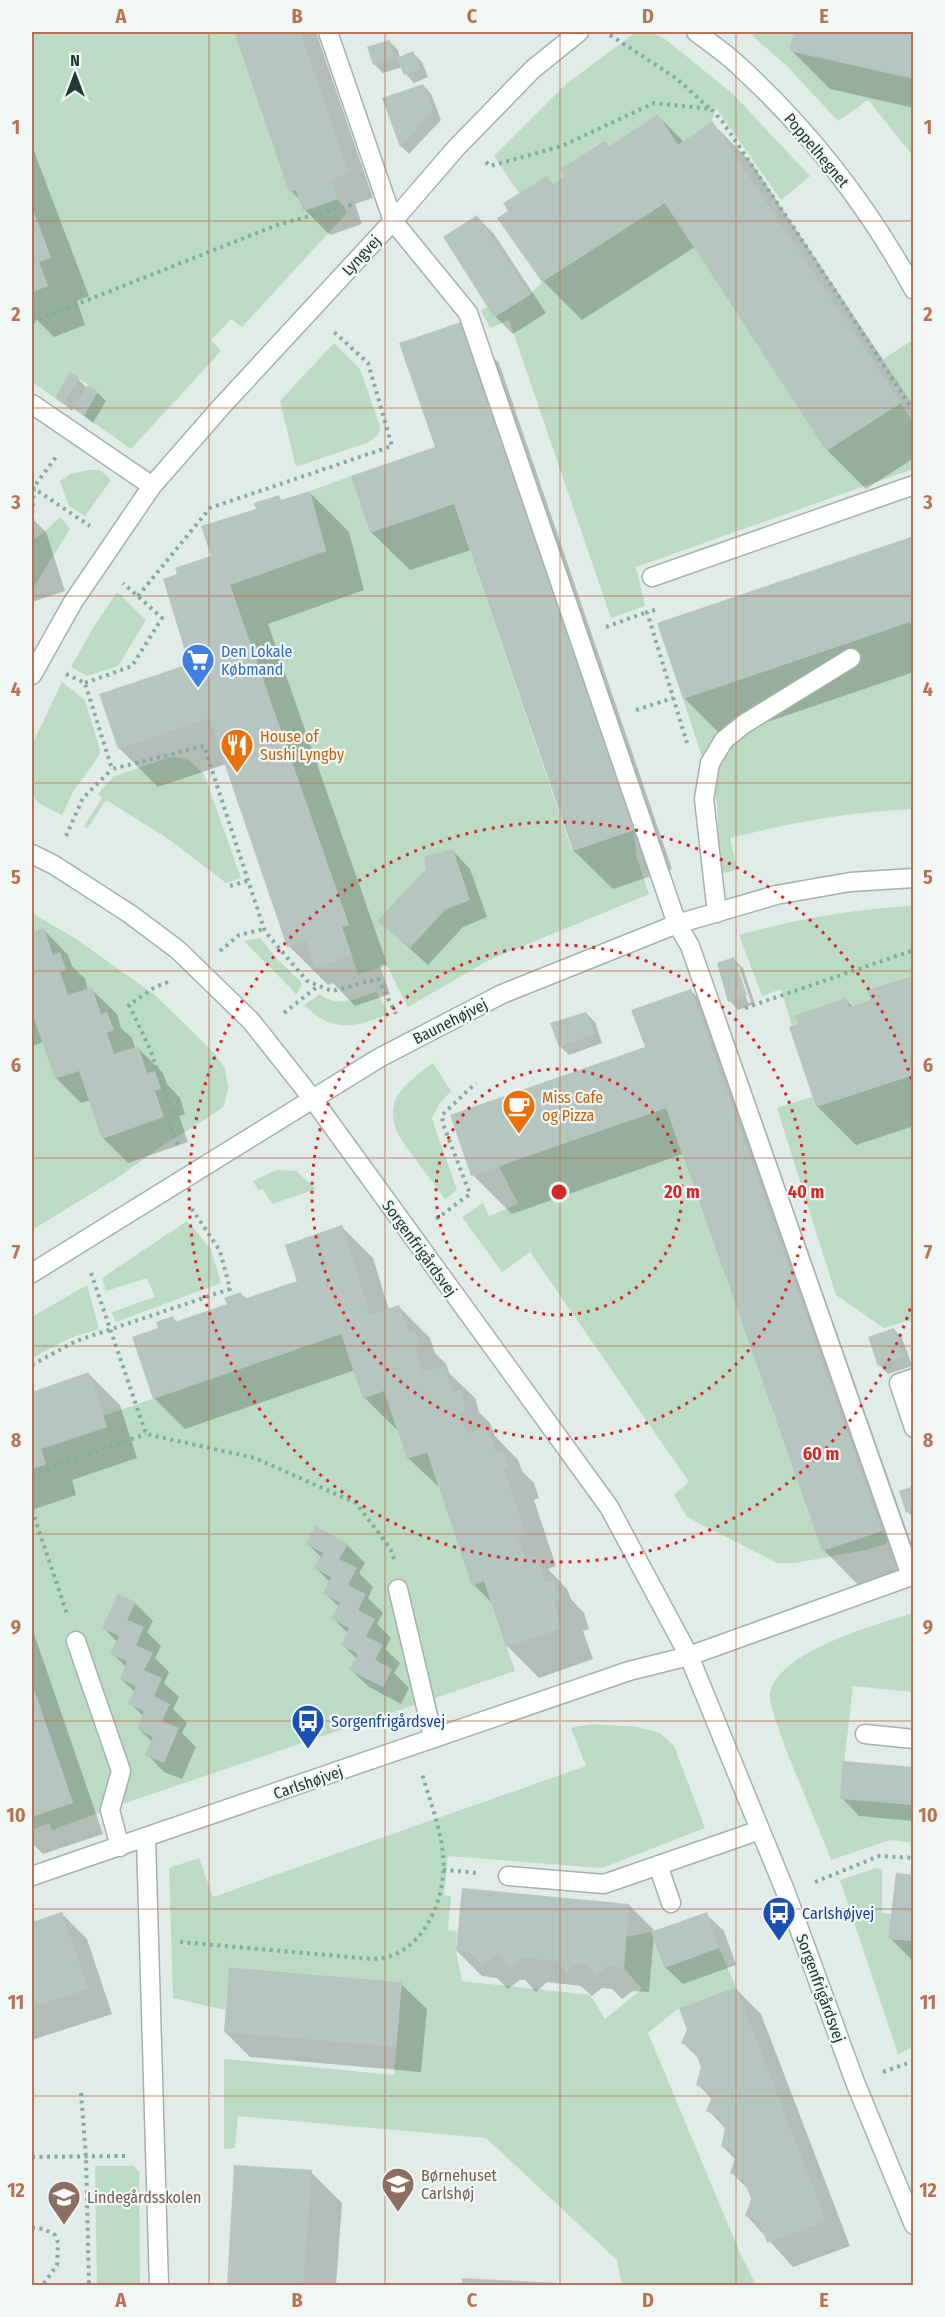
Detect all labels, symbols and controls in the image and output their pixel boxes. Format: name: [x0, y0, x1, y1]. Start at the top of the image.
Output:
text: A: [115, 4, 128, 28]
text: B: [291, 4, 303, 28]
text: C: [467, 4, 478, 28]
text: D: [642, 4, 654, 28]
text: E: [819, 4, 829, 28]
north arrow: [45, 45, 105, 105]
text: N: [70, 51, 80, 70]
street label: Poppelhegnet: [780, 109, 854, 192]
text: 1: [12, 115, 20, 139]
text: 1: [924, 115, 932, 139]
street label: Lyngvej: [338, 231, 385, 279]
text: 2: [10, 302, 21, 326]
text: 2: [922, 302, 933, 326]
text: 3: [10, 490, 21, 514]
text: 3: [922, 490, 933, 514]
supermarket icon: Den Lokale Købmand: [180, 642, 216, 689]
place label: Den Lokale Købmand: [221, 642, 293, 679]
text: 4: [11, 677, 21, 701]
text: 4: [923, 677, 933, 701]
restaurant icon: House of Sushi Lyngby: [219, 727, 255, 774]
place label: House of Sushi Lyngby: [260, 727, 345, 764]
text: 5: [11, 865, 21, 889]
text: 5: [923, 865, 933, 889]
street label: Baunehøjvej: [410, 995, 491, 1048]
text: 6: [11, 1053, 21, 1077]
text: 6: [923, 1053, 933, 1077]
cafe icon: Miss Cafe og Pizza: [501, 1088, 537, 1135]
place label: Miss Cafe og Pizza: [542, 1088, 603, 1125]
text: 20 m: [663, 1181, 700, 1203]
text: 40 m: [788, 1181, 824, 1203]
centre of rings: [549, 1182, 569, 1202]
street label: Sorgenfrigårdsvej: [378, 1197, 461, 1300]
text: 7: [12, 1240, 21, 1264]
text: 7: [924, 1240, 933, 1264]
text: 8: [11, 1428, 22, 1452]
text: 8: [923, 1428, 934, 1452]
text: 60 m: [803, 1443, 839, 1465]
text: 9: [11, 1615, 21, 1639]
text: 9: [923, 1615, 933, 1639]
bus stop icon: Sorgenfrigårdsvej: [290, 1703, 326, 1750]
place label: Sorgenfrigårdsvej: [331, 1712, 445, 1731]
street label: Carlshøjvej: [271, 1762, 345, 1803]
text: 10: [6, 1803, 26, 1827]
text: 10: [918, 1803, 938, 1827]
bus stop icon: Carlshøjvej: [761, 1895, 797, 1942]
place label: Carlshøjvej: [802, 1904, 874, 1923]
street label: Sorgenfrigårdsvej: [792, 1931, 849, 2045]
text: 11: [8, 1990, 24, 2014]
text: 11: [920, 1990, 936, 2014]
school or university icon: Børnehuset Carlshøj: [380, 2166, 416, 2213]
place label: Børnehuset Carlshøj: [421, 2166, 498, 2203]
text: 12: [7, 2178, 25, 2202]
text: 12: [919, 2178, 937, 2202]
school or university icon: Lindegårdsskolen: [46, 2179, 82, 2226]
place label: Lindegårdsskolen: [87, 2188, 202, 2207]
text: A: [115, 2288, 128, 2312]
text: B: [291, 2288, 303, 2312]
text: C: [467, 2288, 478, 2312]
text: D: [642, 2288, 654, 2312]
text: E: [819, 2288, 829, 2312]

